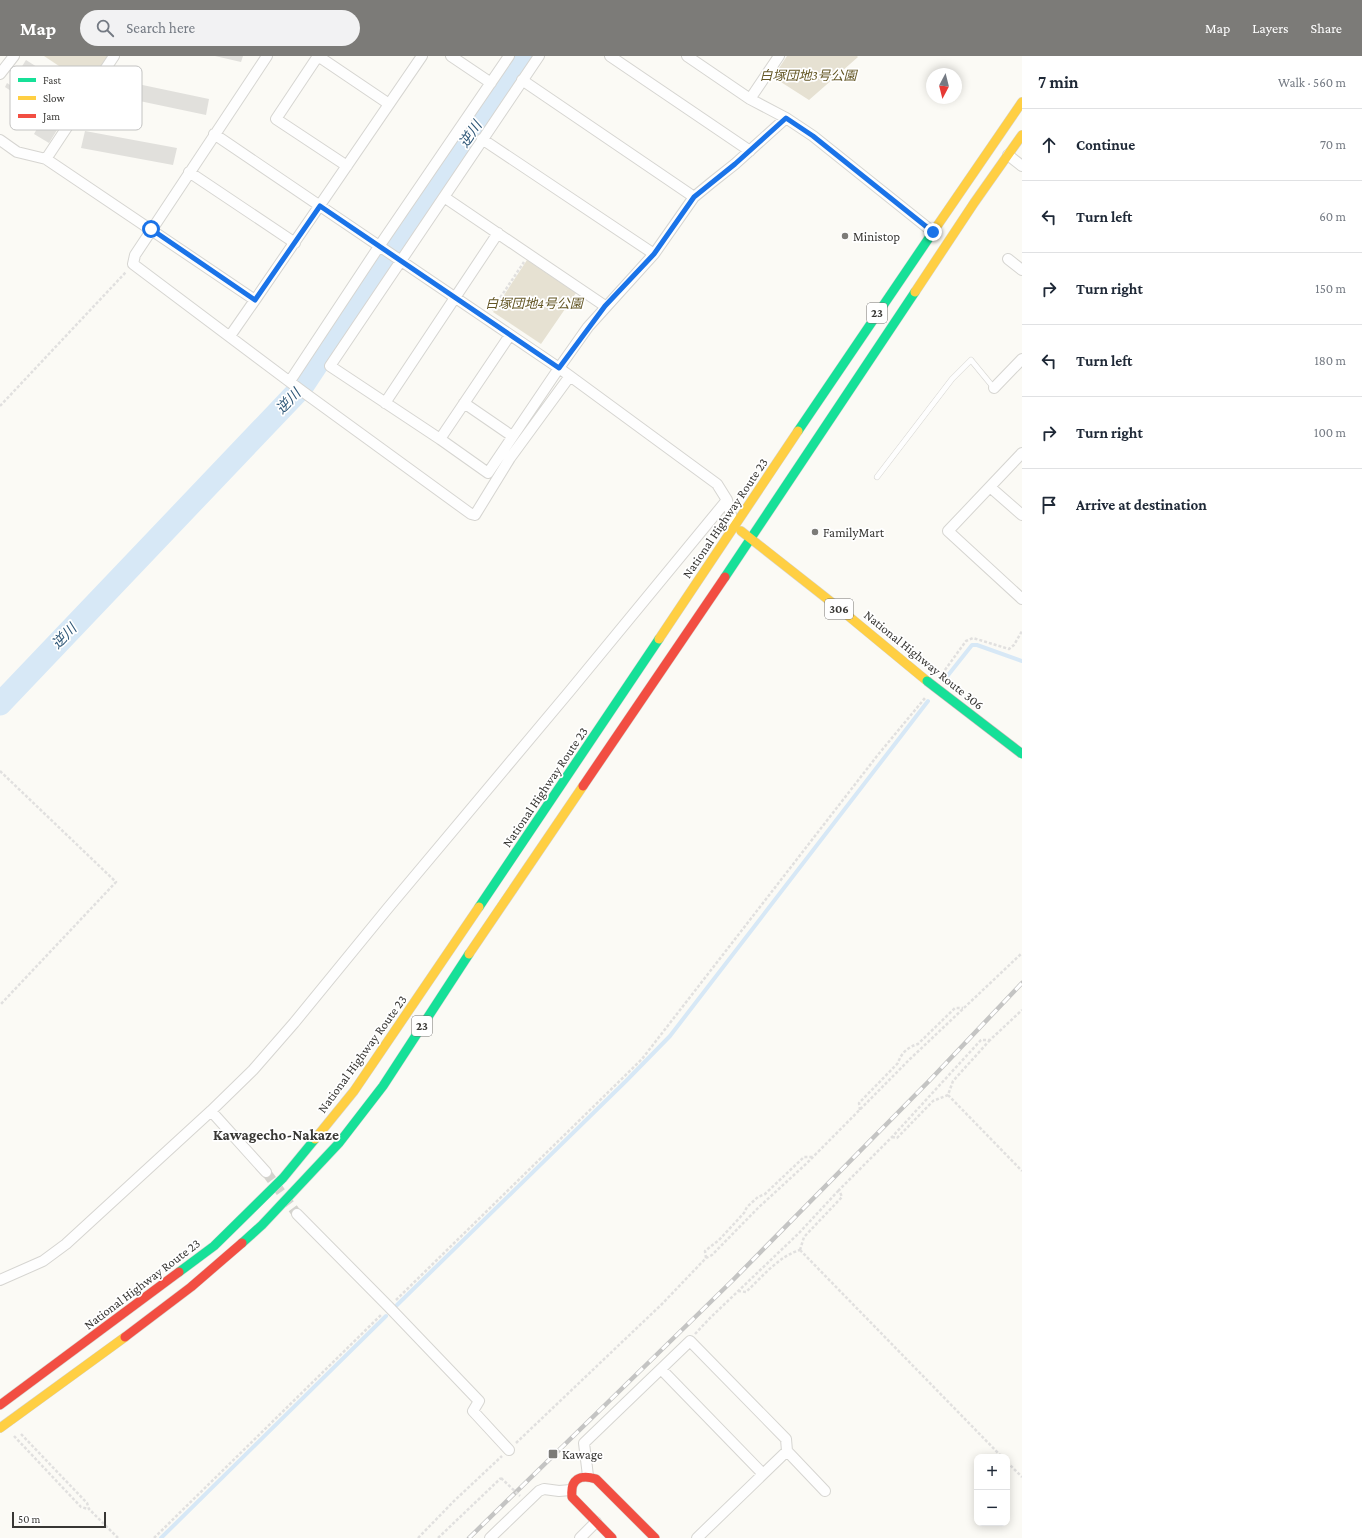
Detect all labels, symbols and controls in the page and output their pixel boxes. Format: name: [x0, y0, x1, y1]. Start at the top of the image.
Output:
search box: [80, 10, 360, 46]
icon: search: [94, 17, 116, 39]
text: Map: [20, 18, 56, 39]
text: Search here: [126, 20, 195, 36]
text: Map: [1205, 20, 1230, 36]
text: Layers: [1252, 20, 1289, 36]
text: Share: [1311, 20, 1342, 36]
legend: [10, 66, 142, 130]
park label: 白塚団地3号公園: [759, 68, 859, 83]
north arrow: [926, 68, 962, 104]
text: 7 min: [1038, 73, 1079, 92]
text: Fast: [43, 74, 62, 86]
text: Walk · 560 m: [1278, 75, 1346, 90]
text: Slow: [43, 92, 65, 104]
text: Jam: [42, 110, 60, 123]
water label: 逆川: [456, 116, 486, 150]
icon: ahead: [1038, 134, 1060, 156]
text: Continue: [1076, 137, 1135, 153]
text: 70 m: [1320, 137, 1346, 152]
icon: left: [1038, 206, 1060, 228]
text: Turn left: [1076, 209, 1132, 225]
text: 60 m: [1319, 209, 1346, 224]
route start: [142, 220, 160, 238]
route end: [924, 223, 942, 241]
place label: Ministop: [853, 229, 900, 244]
marker: Ministop: [840, 231, 850, 241]
icon: right: [1038, 278, 1060, 300]
text: Turn right: [1076, 281, 1143, 297]
text: 150 m: [1315, 281, 1346, 296]
park label: 白塚団地4号公園: [485, 296, 585, 311]
road number: 23: [867, 303, 887, 323]
icon: left: [1038, 350, 1060, 372]
text: Turn left: [1076, 353, 1132, 369]
text: 180 m: [1314, 353, 1346, 368]
water label: 逆川: [273, 384, 305, 417]
icon: right: [1038, 422, 1060, 444]
text: Turn right: [1076, 425, 1143, 441]
text: 100 m: [1314, 425, 1346, 440]
street label: National Highway Route 23: [679, 455, 771, 581]
icon: arrive: [1038, 494, 1060, 516]
text: Arrive at destination: [1076, 497, 1207, 513]
place label: FamilyMart: [823, 525, 885, 540]
marker: FamilyMart: [810, 527, 820, 537]
road number: 306: [825, 599, 853, 619]
street label: National Highway Route 306: [861, 607, 987, 713]
water label: 逆川: [49, 619, 81, 652]
street label: National Highway Route 23: [499, 724, 591, 850]
street label: National Highway Route 23: [314, 992, 410, 1116]
road number: 23: [412, 1016, 432, 1036]
district label: Kawagecho-Nakaze: [213, 1127, 339, 1143]
street label: National Highway Route 23: [81, 1235, 203, 1333]
place label: Kawage: [562, 1447, 603, 1462]
marker: Kawage: [547, 1448, 559, 1460]
map controls: [974, 1454, 1010, 1526]
button: +: [974, 1454, 1010, 1490]
button: −: [974, 1490, 1010, 1526]
scale bar: [12, 1510, 106, 1529]
text: 50 m: [18, 1513, 40, 1525]

